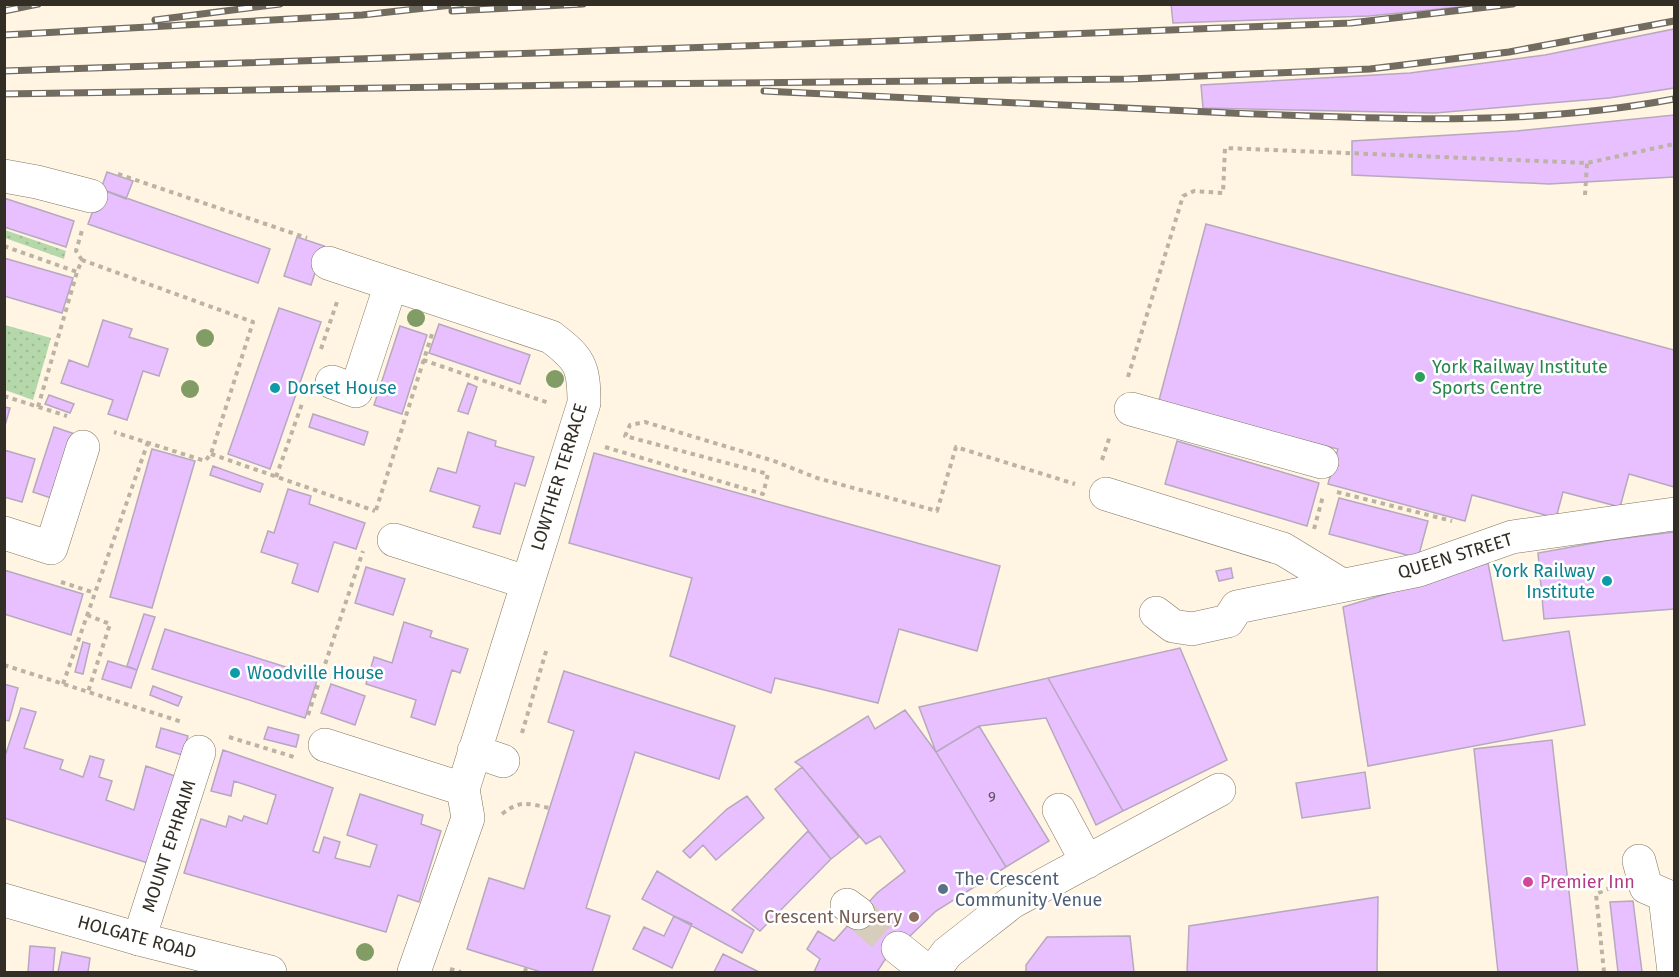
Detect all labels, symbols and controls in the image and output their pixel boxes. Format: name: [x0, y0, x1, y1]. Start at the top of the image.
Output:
place label: York Railway Institute Sports Centre: [1432, 356, 1608, 399]
marker: York Railway Institute Sports Centre: [1413, 370, 1427, 384]
place label: Dorset House: [287, 377, 397, 399]
marker: Dorset House: [268, 381, 282, 395]
street label: LOWTHER TERRACE: [526, 401, 592, 553]
street label: QUEEN STREET: [1395, 528, 1516, 584]
place label: York Railway Institute: [1493, 560, 1595, 603]
marker: York Railway Institute: [1600, 574, 1614, 588]
place label: Woodville House: [247, 662, 384, 684]
marker: Woodville House: [228, 666, 242, 680]
street label: MOUNT EPHRAIM: [137, 777, 201, 915]
house number: 9: [988, 788, 996, 806]
place label: The Crescent Community Venue: [955, 868, 1102, 911]
place label: Premier Inn: [1540, 871, 1635, 893]
marker: Premier Inn: [1521, 875, 1535, 889]
marker: The Crescent Community Venue: [936, 882, 950, 896]
place label: Crescent Nursery: [764, 906, 902, 928]
marker: Crescent Nursery: [907, 910, 921, 924]
street label: HOLGATE ROAD: [75, 911, 199, 963]

